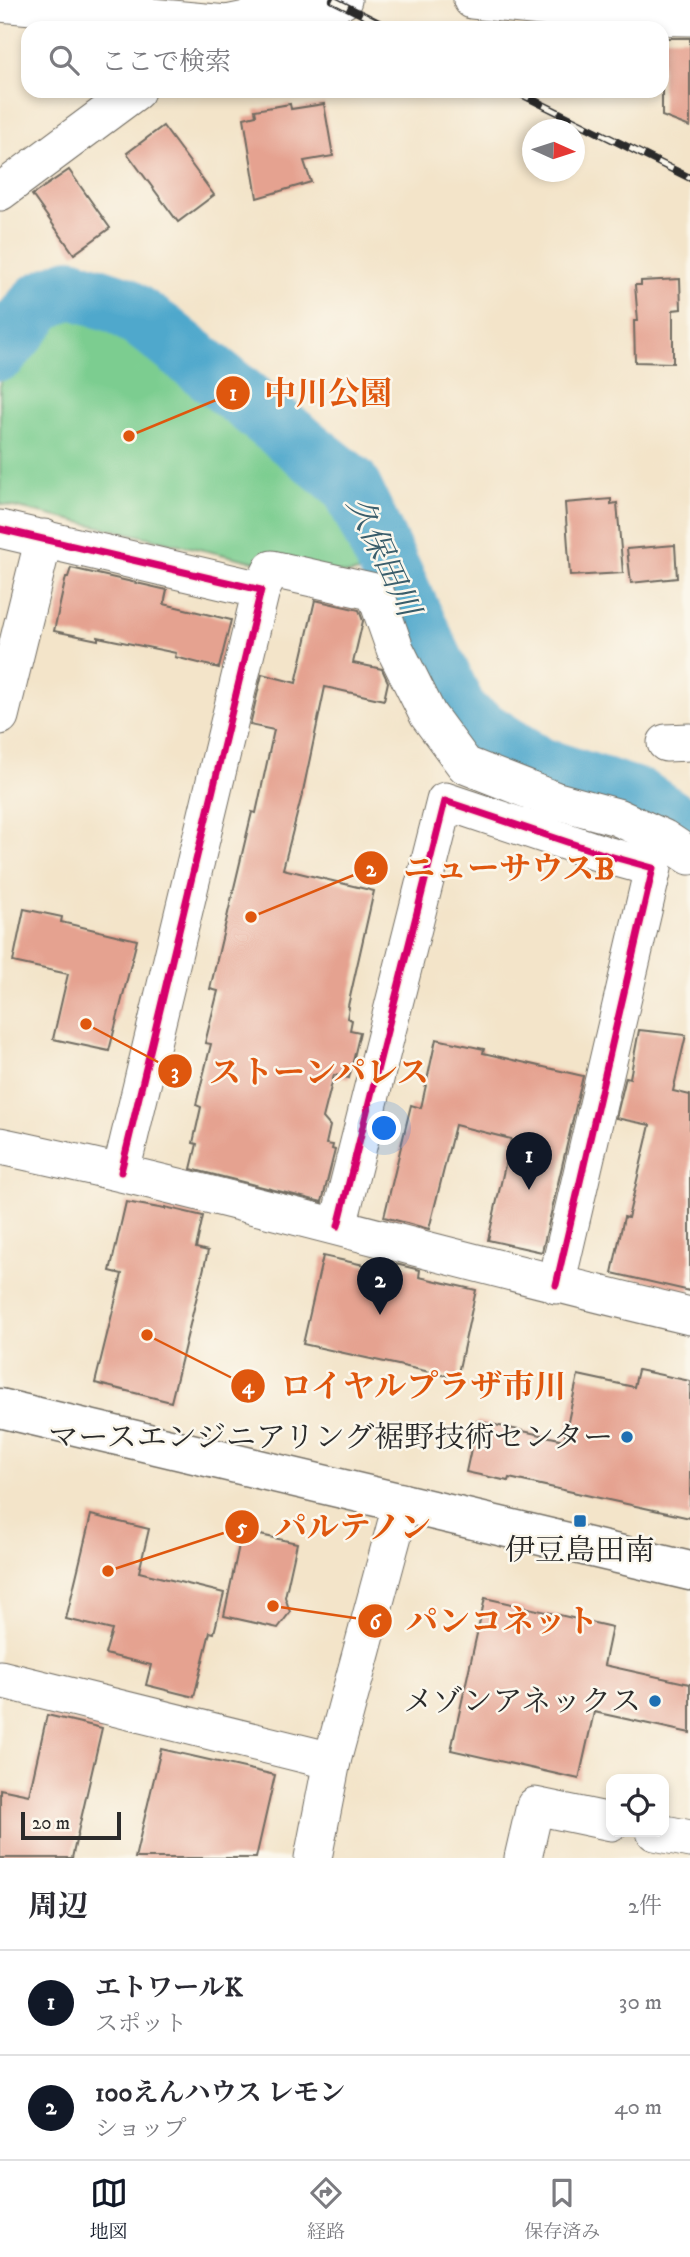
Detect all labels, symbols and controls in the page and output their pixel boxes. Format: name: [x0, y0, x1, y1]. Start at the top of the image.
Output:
search box: [21, 21, 669, 98]
icon: search: [45, 41, 83, 79]
text: ここで検索: [101, 46, 231, 79]
north arrow: [522, 119, 585, 182]
callout: 中川公園: [215, 366, 406, 419]
text: 中川公園: [264, 375, 392, 415]
text: 1: [229, 381, 237, 407]
water label: 久保田川: [337, 490, 429, 626]
callout: ニューサウスB: [354, 842, 629, 895]
text: ニューサウスB: [403, 850, 615, 890]
text: 2: [366, 857, 377, 883]
callout: ストーンパレス: [158, 1045, 445, 1098]
text: ストーンパレス: [209, 1054, 429, 1094]
text: 3: [171, 1060, 179, 1086]
your location: [367, 1111, 401, 1145]
pin: 1: [506, 1132, 552, 1190]
pin: 2: [357, 1257, 403, 1315]
callout: ロイヤルプラザ市川: [230, 1360, 581, 1413]
text: ロイヤルプラザ市川: [280, 1368, 566, 1408]
text: 4: [242, 1374, 255, 1400]
place label: マースエンジニアリング裾野技術センター: [48, 1420, 613, 1457]
marker: マースエンジニアリング裾野技術センター: [619, 1429, 635, 1445]
callout: パルテノン: [224, 1500, 447, 1553]
text: パルテノン: [275, 1509, 431, 1549]
marker: 伊豆島田南: [572, 1513, 588, 1529]
text: 5: [236, 1515, 248, 1541]
place label: 伊豆島田南: [505, 1533, 655, 1570]
callout: パンコネット: [357, 1595, 612, 1648]
text: パンコネット: [406, 1603, 598, 1643]
text: 6: [370, 1610, 382, 1636]
place label: メゾンアネックス: [403, 1684, 641, 1721]
marker: メゾンアネックス: [647, 1693, 663, 1709]
map controls: [606, 1774, 669, 1837]
button: locate: [606, 1774, 669, 1837]
scale bar: [21, 1809, 121, 1841]
text: 20 m: [32, 1812, 70, 1835]
text: 周辺: [28, 1889, 88, 1926]
text: 2件: [628, 1892, 662, 1921]
text: エトワールK: [95, 1972, 243, 2005]
text: 1: [47, 1988, 55, 2017]
text: 30 m: [619, 1988, 662, 2017]
text: スポット: [95, 2010, 187, 2039]
text: 100えんハウス レモン: [95, 2077, 345, 2110]
text: 2: [45, 2093, 57, 2122]
text: 40 m: [614, 2093, 662, 2122]
text: ショップ: [95, 2115, 187, 2144]
tab: 地図: [90, 2174, 128, 2244]
tab: 経路: [307, 2174, 345, 2244]
tab: 保存済み: [524, 2174, 600, 2244]

